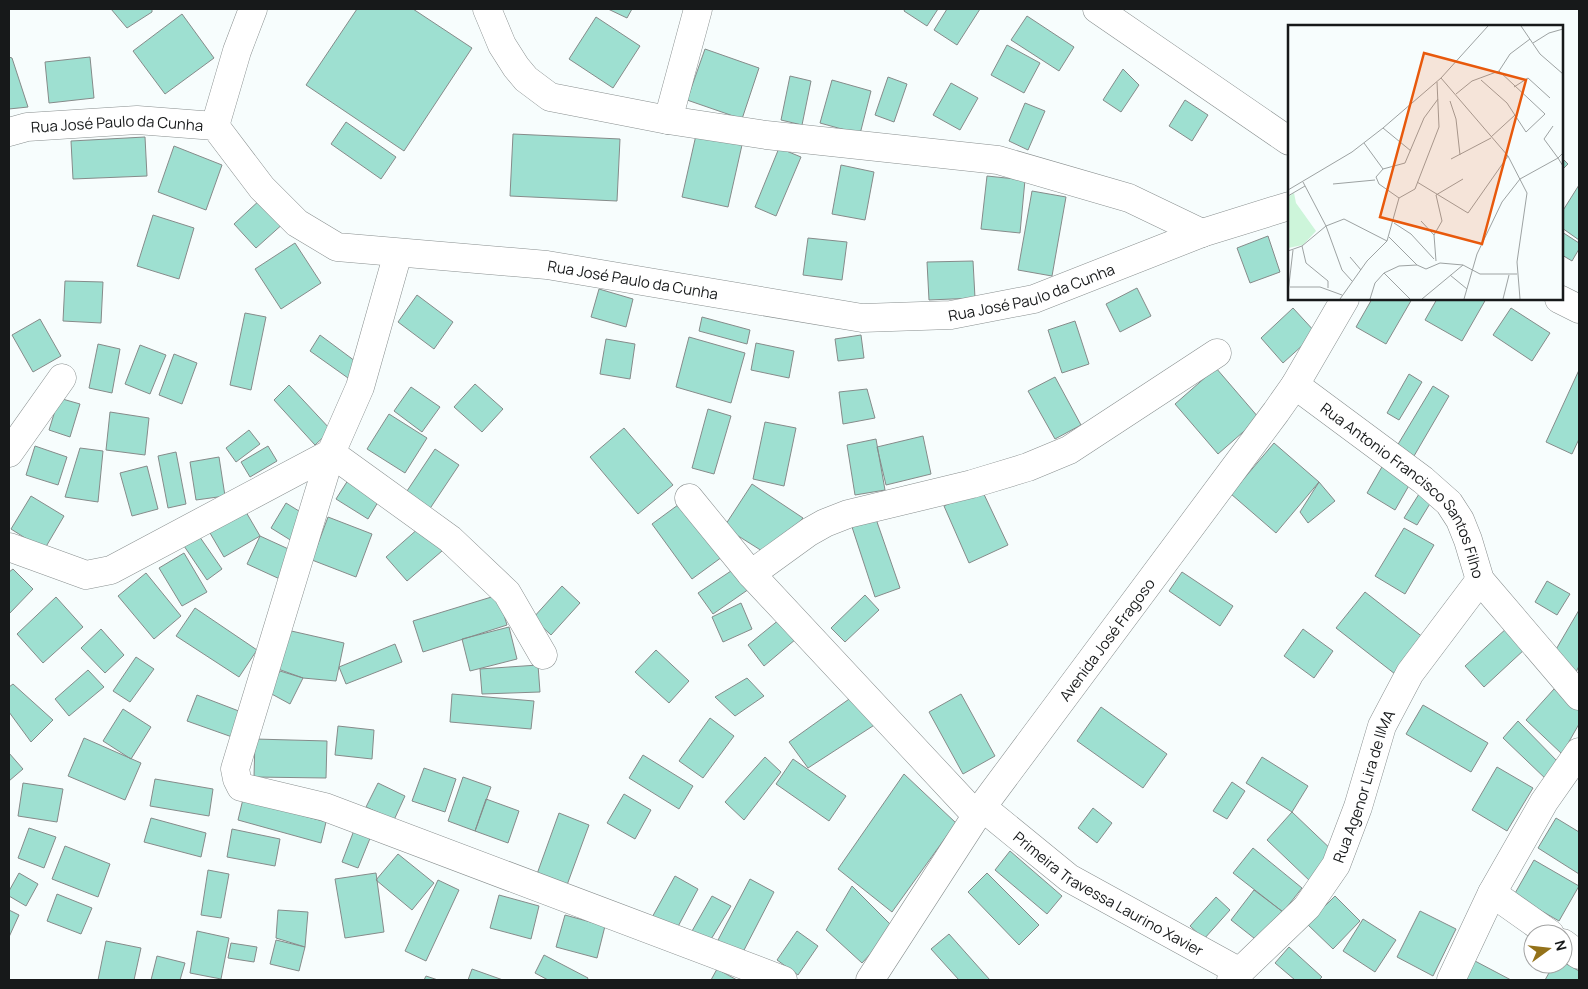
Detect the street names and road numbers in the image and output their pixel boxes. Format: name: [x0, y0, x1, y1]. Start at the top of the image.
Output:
street label: Rua José Paulo da Cunha: [30, 110, 204, 137]
street label: Rua José Paulo da Cunha: [546, 255, 720, 304]
street label: Rua José Paulo da Cunha: [946, 258, 1117, 326]
street label: Rua Antonio Francisco Santos Filho: [1317, 397, 1489, 581]
street label: Avenida José Fragoso: [1054, 574, 1160, 705]
street label: Rua Agenor Lira de lIMA: [1327, 705, 1400, 866]
street label: Primeira Travessa Laurino Xavier: [1009, 826, 1208, 961]

